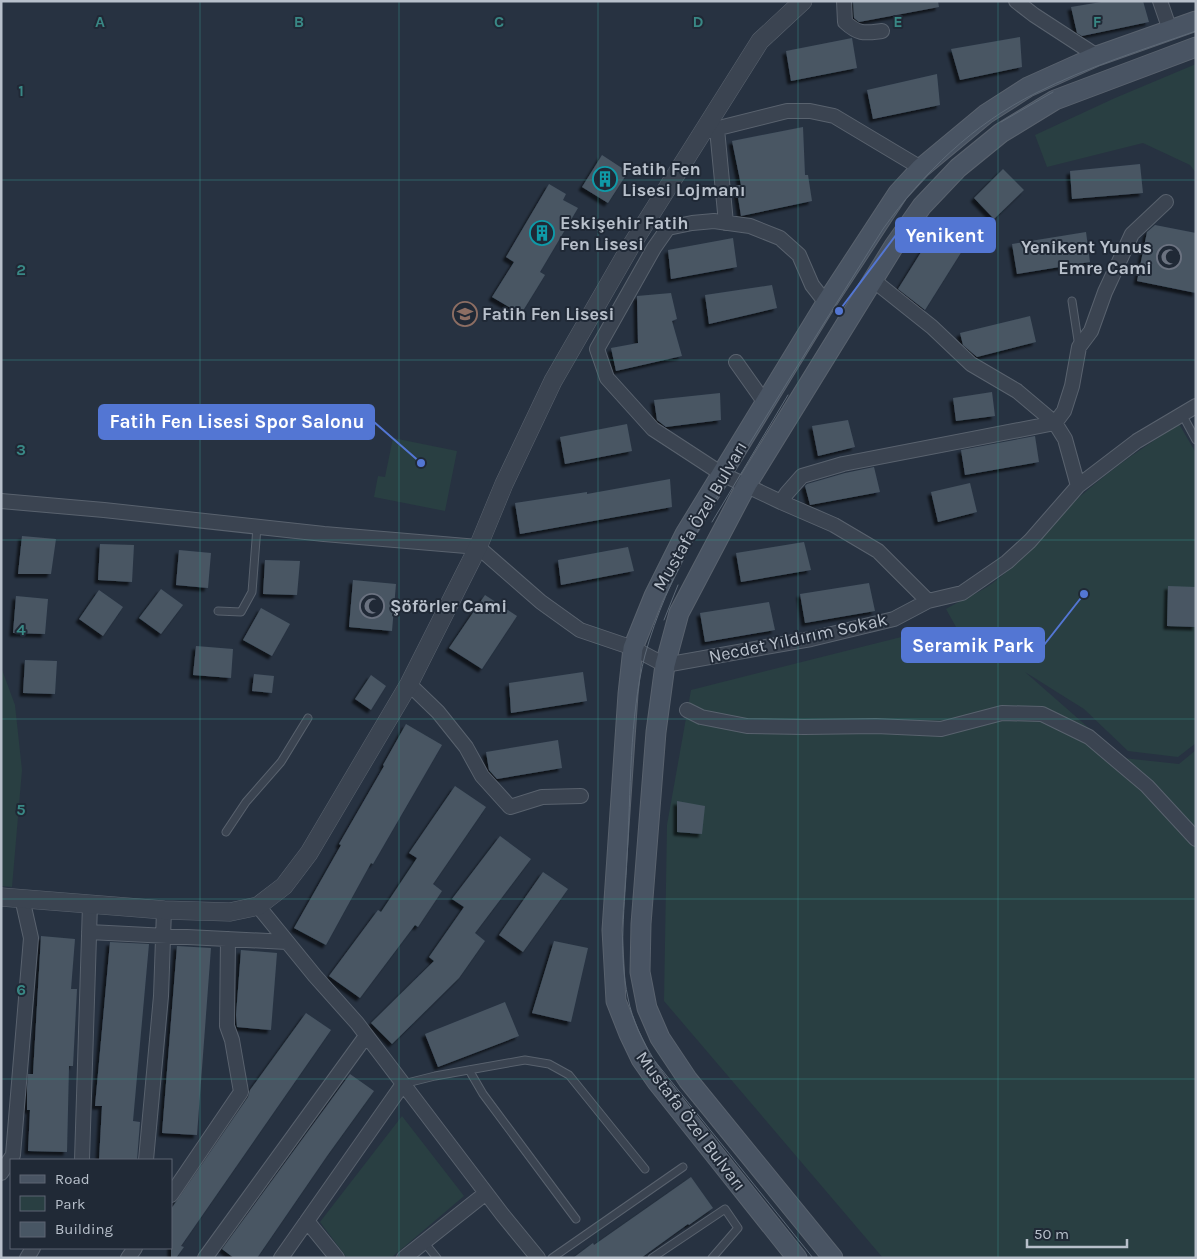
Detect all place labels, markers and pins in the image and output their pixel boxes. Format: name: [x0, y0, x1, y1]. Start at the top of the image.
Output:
place label: Fatih Fen Lisesi Lojmanı: [622, 158, 746, 201]
building icon: Fatih Fen Lisesi Lojmanı: [592, 166, 618, 192]
place label: Eskişehir Fatih Fen Lisesi: [560, 212, 689, 255]
callout: Yenikent: [896, 218, 995, 252]
building icon: Eskişehir Fatih Fen Lisesi: [529, 220, 555, 246]
place label: Yenikent Yunus Emre Cami: [1021, 236, 1152, 279]
mosque icon: Yenikent Yunus Emre Cami: [1156, 244, 1182, 270]
school or university icon: Fatih Fen Lisesi: [452, 301, 478, 327]
place label: Fatih Fen Lisesi: [482, 303, 615, 325]
callout: Fatih Fen Lisesi Spor Salonu: [99, 405, 374, 439]
mosque icon: Şöförler Cami: [359, 593, 385, 619]
place label: Şöförler Cami: [390, 595, 507, 617]
callout: Seramik Park: [902, 628, 1044, 662]

